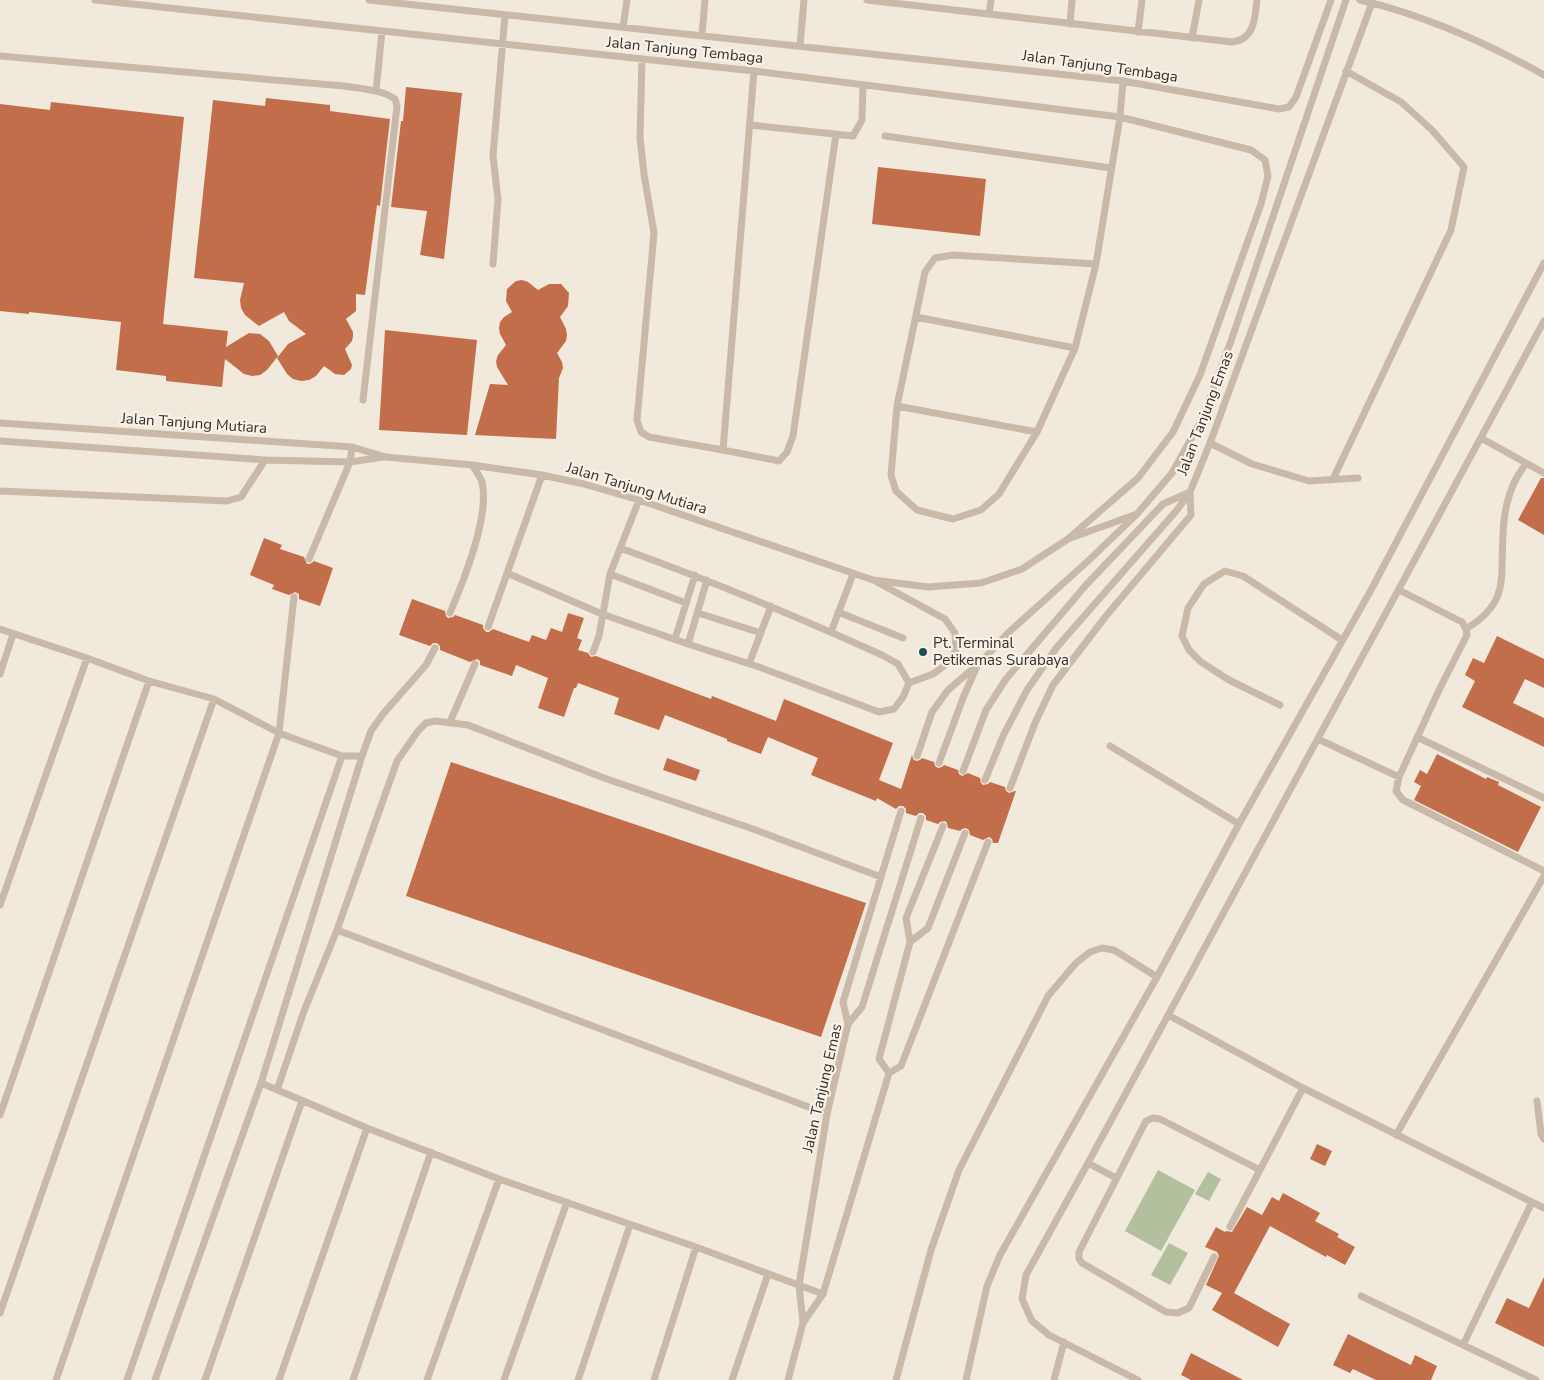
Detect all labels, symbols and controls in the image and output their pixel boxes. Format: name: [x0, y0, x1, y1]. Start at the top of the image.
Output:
street label: Jalan Tanjung Tembaga: [605, 32, 764, 68]
street label: Jalan Tanjung Tembaga: [1020, 45, 1179, 87]
street label: Jalan Tanjung Emas: [1172, 348, 1238, 479]
street label: Jalan Tanjung Mutiara: [119, 408, 268, 438]
street label: Jalan Tanjung Mutiara: [563, 457, 710, 519]
place label: Pt. Terminal Petikemas Surabaya: [933, 633, 1069, 670]
marker: Pt. Terminal Petikemas Surabaya: [917, 646, 929, 658]
street label: Jalan Tanjung Emas: [797, 1022, 847, 1155]

